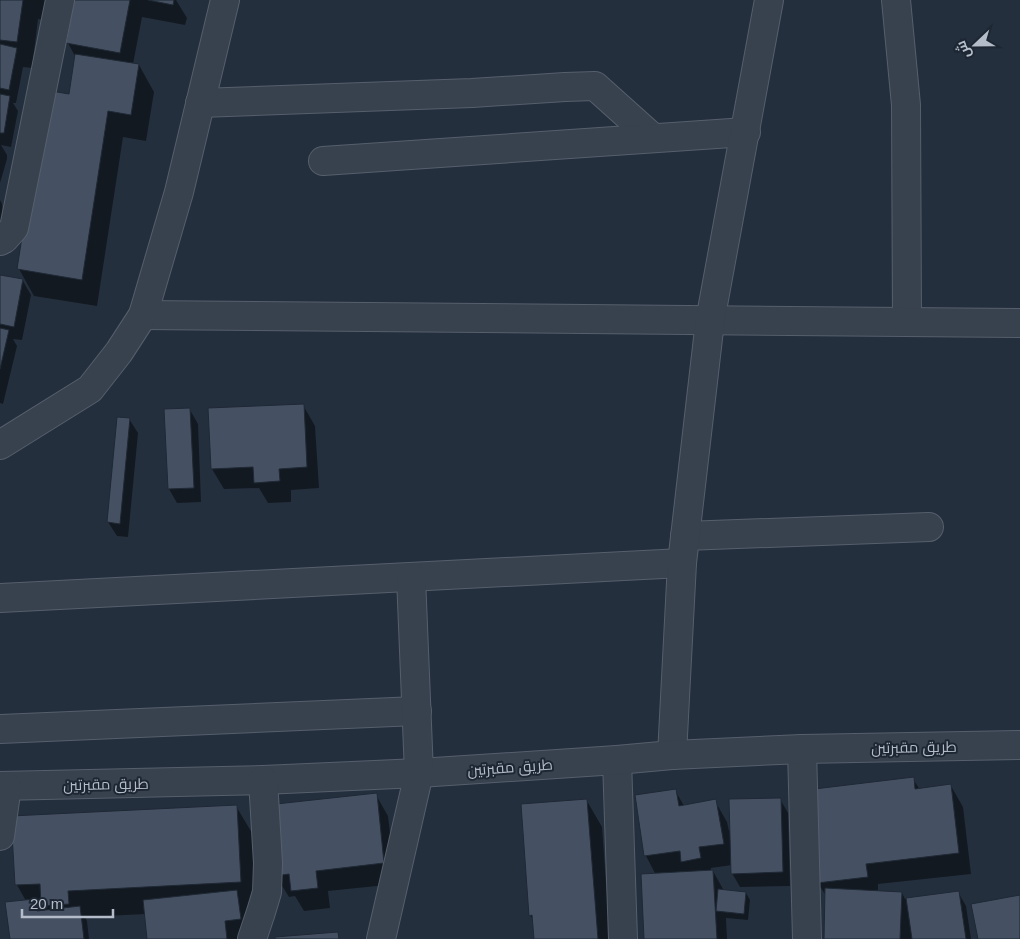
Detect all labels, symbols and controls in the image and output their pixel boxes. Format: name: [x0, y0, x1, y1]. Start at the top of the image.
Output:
north arrow: [950, 20, 1000, 70]
text: ش: [952, 38, 975, 61]
street label: طريق مقبرتين: [871, 738, 957, 758]
street label: طريق مقبرتين: [467, 756, 553, 780]
street label: طريق مقبرتين: [63, 775, 149, 795]
scale bar: [22, 886, 114, 918]
text: 20 m: [30, 895, 63, 912]

